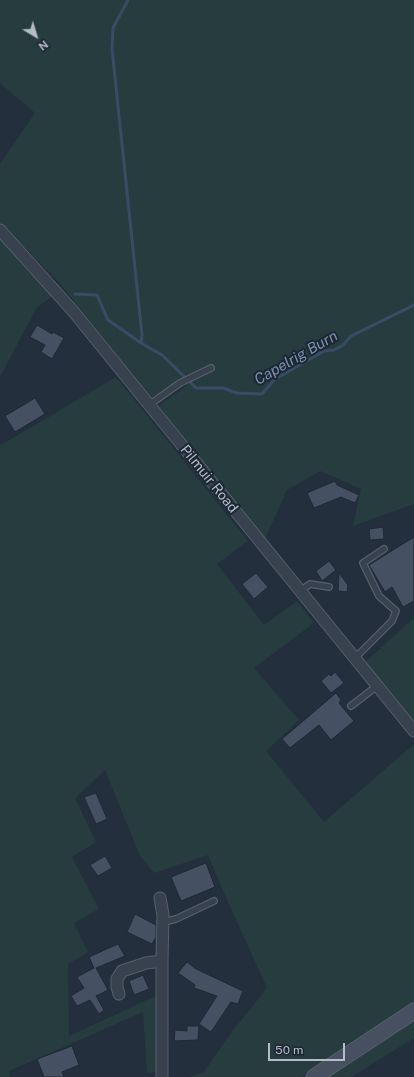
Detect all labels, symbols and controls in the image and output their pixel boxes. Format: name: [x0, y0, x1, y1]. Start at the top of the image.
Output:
north arrow: [16, 16, 56, 56]
text: N: [36, 38, 50, 53]
water label: Capelrig Burn: [251, 327, 341, 389]
street label: Pilmuir Road: [176, 442, 242, 516]
scale bar: [270, 1035, 347, 1061]
text: 50 m: [275, 1043, 303, 1057]

